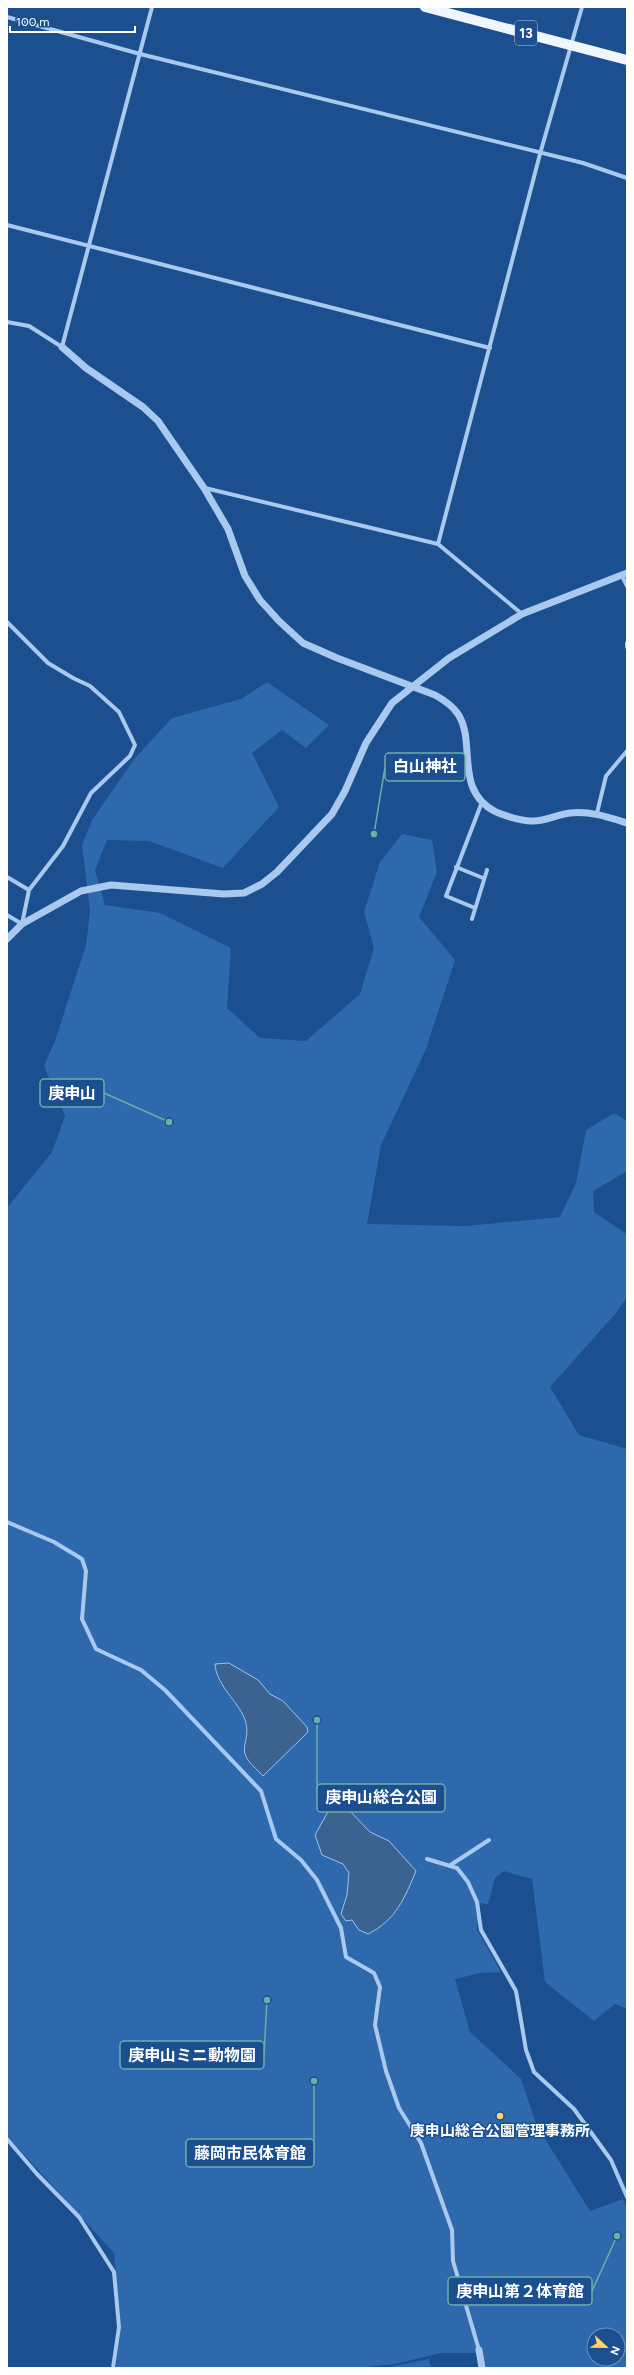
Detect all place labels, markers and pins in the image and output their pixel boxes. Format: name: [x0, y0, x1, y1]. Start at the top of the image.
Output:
callout: 白山神社: [385, 753, 465, 781]
callout: 庚申山: [40, 1079, 104, 1107]
callout: 庚申山総合公園: [317, 1784, 445, 1812]
callout: 庚申山ミニ動物園: [120, 2041, 264, 2069]
marker: 庚申山総合公園管理事務所: [495, 2111, 505, 2121]
place label: 庚申山総合公園管理事務所: [410, 2122, 590, 2140]
callout: 藤岡市民体育館: [186, 2139, 314, 2167]
callout: 庚申山第２体育館: [448, 2277, 592, 2305]

